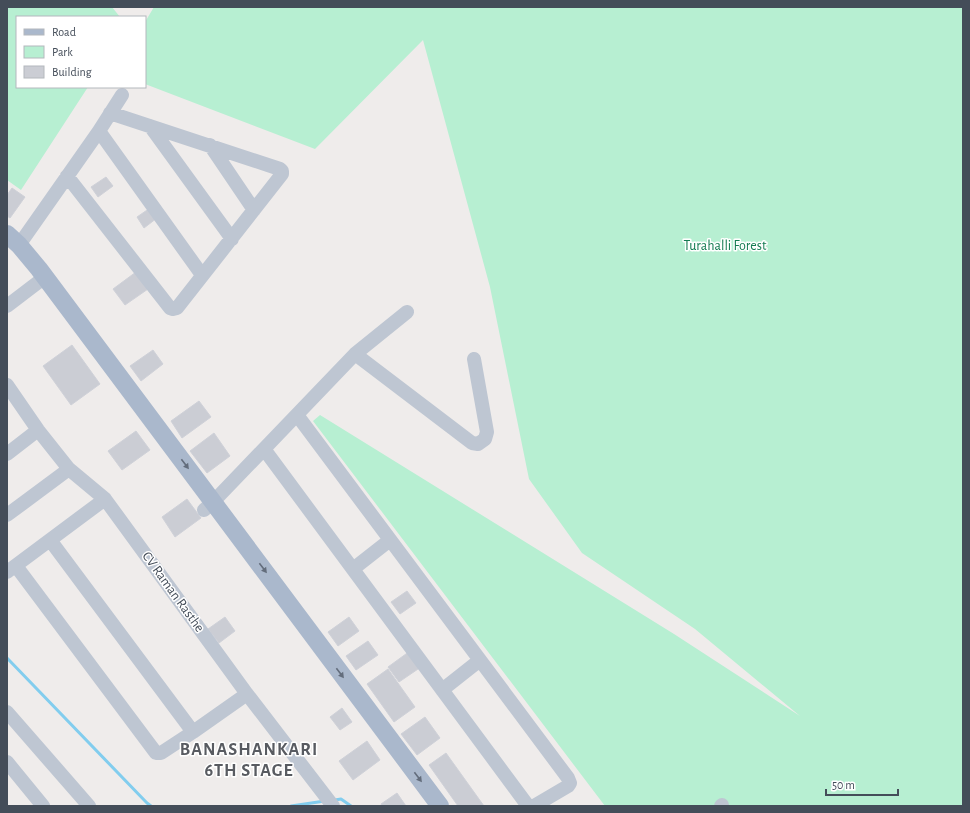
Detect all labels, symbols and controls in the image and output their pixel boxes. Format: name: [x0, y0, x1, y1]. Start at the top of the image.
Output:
legend: [16, 16, 146, 88]
text: Road: [52, 26, 76, 38]
text: Park: [52, 46, 73, 58]
text: Building: [52, 66, 92, 78]
park label: Turahalli Forest: [684, 239, 767, 253]
one-way arrow: [181, 459, 189, 469]
street label: CV Raman Rasthe: [139, 549, 207, 635]
one-way arrow: [259, 563, 267, 574]
one-way arrow: [336, 667, 345, 678]
district label: BANASHANKARI 6TH STAGE: [180, 741, 318, 780]
one-way arrow: [414, 771, 422, 782]
scale bar: [826, 771, 898, 797]
text: 50 m: [832, 779, 855, 791]

